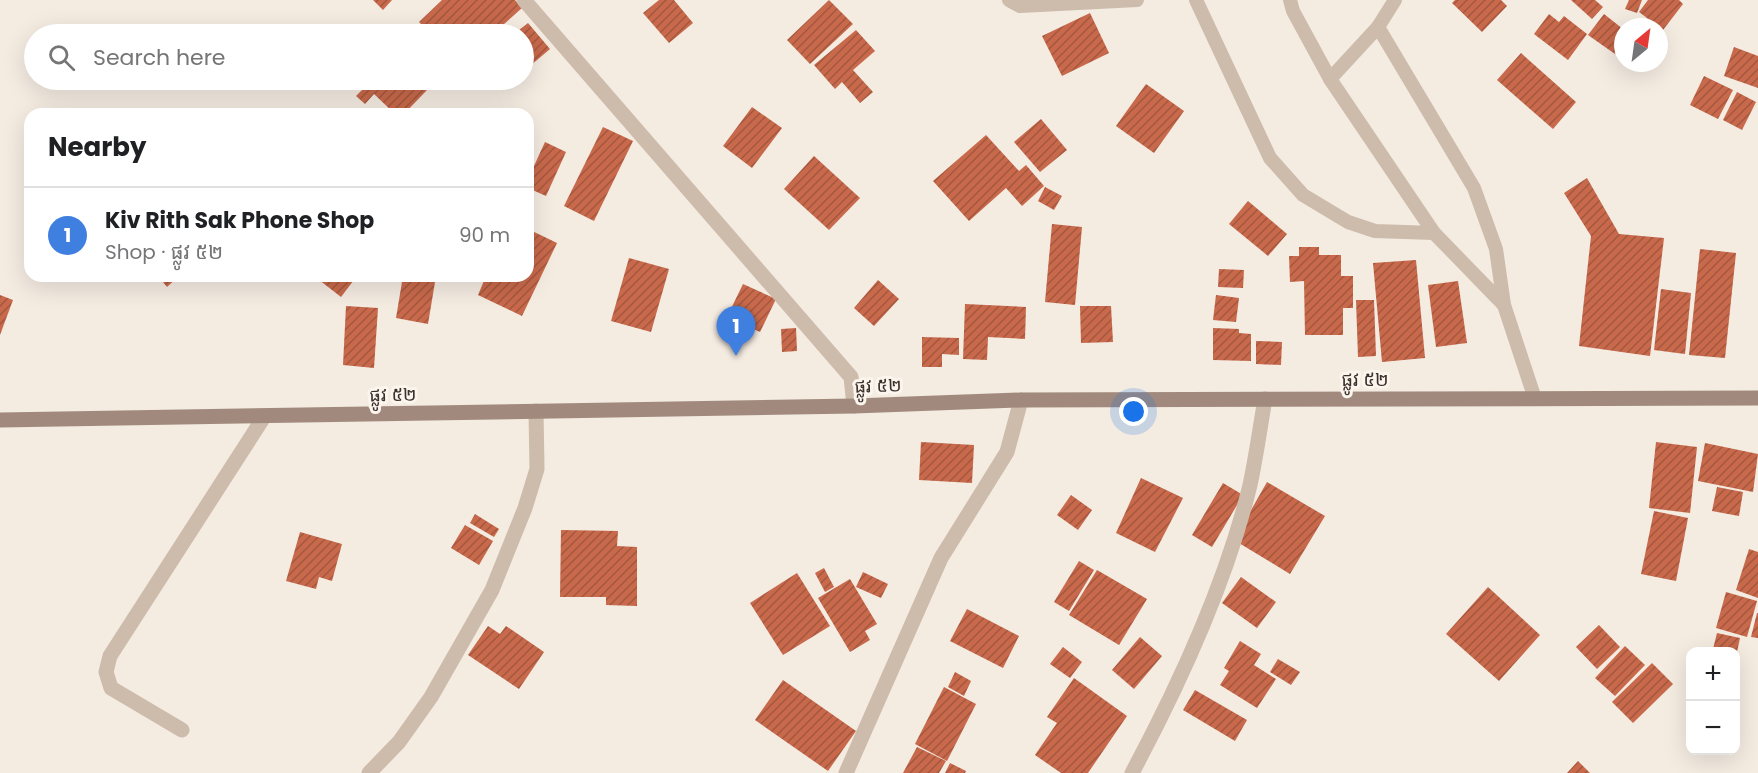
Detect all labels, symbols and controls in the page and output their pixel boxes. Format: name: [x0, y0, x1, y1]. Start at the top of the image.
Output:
north arrow: [1614, 18, 1668, 72]
search box: [24, 24, 534, 90]
icon: search: [45, 41, 78, 74]
text: Search here: [93, 42, 226, 73]
text: Nearby: [48, 129, 146, 165]
text: Kiv Rith Sak Phone Shop: [105, 205, 374, 236]
text: 1: [64, 221, 71, 249]
text: 90 m: [459, 221, 510, 249]
text: Shop · ផ្លូវ ៥២: [105, 238, 223, 266]
pin: 1: [716, 306, 756, 356]
street label: ផ្លូវ ៥២: [1341, 367, 1389, 396]
street label: ផ្លូវ ៥២: [854, 372, 902, 403]
street label: ផ្លូវ ៥២: [369, 382, 417, 412]
your location: [1119, 397, 1148, 426]
map controls: [1686, 647, 1740, 755]
button: +: [1686, 647, 1740, 701]
button: −: [1686, 701, 1740, 755]

